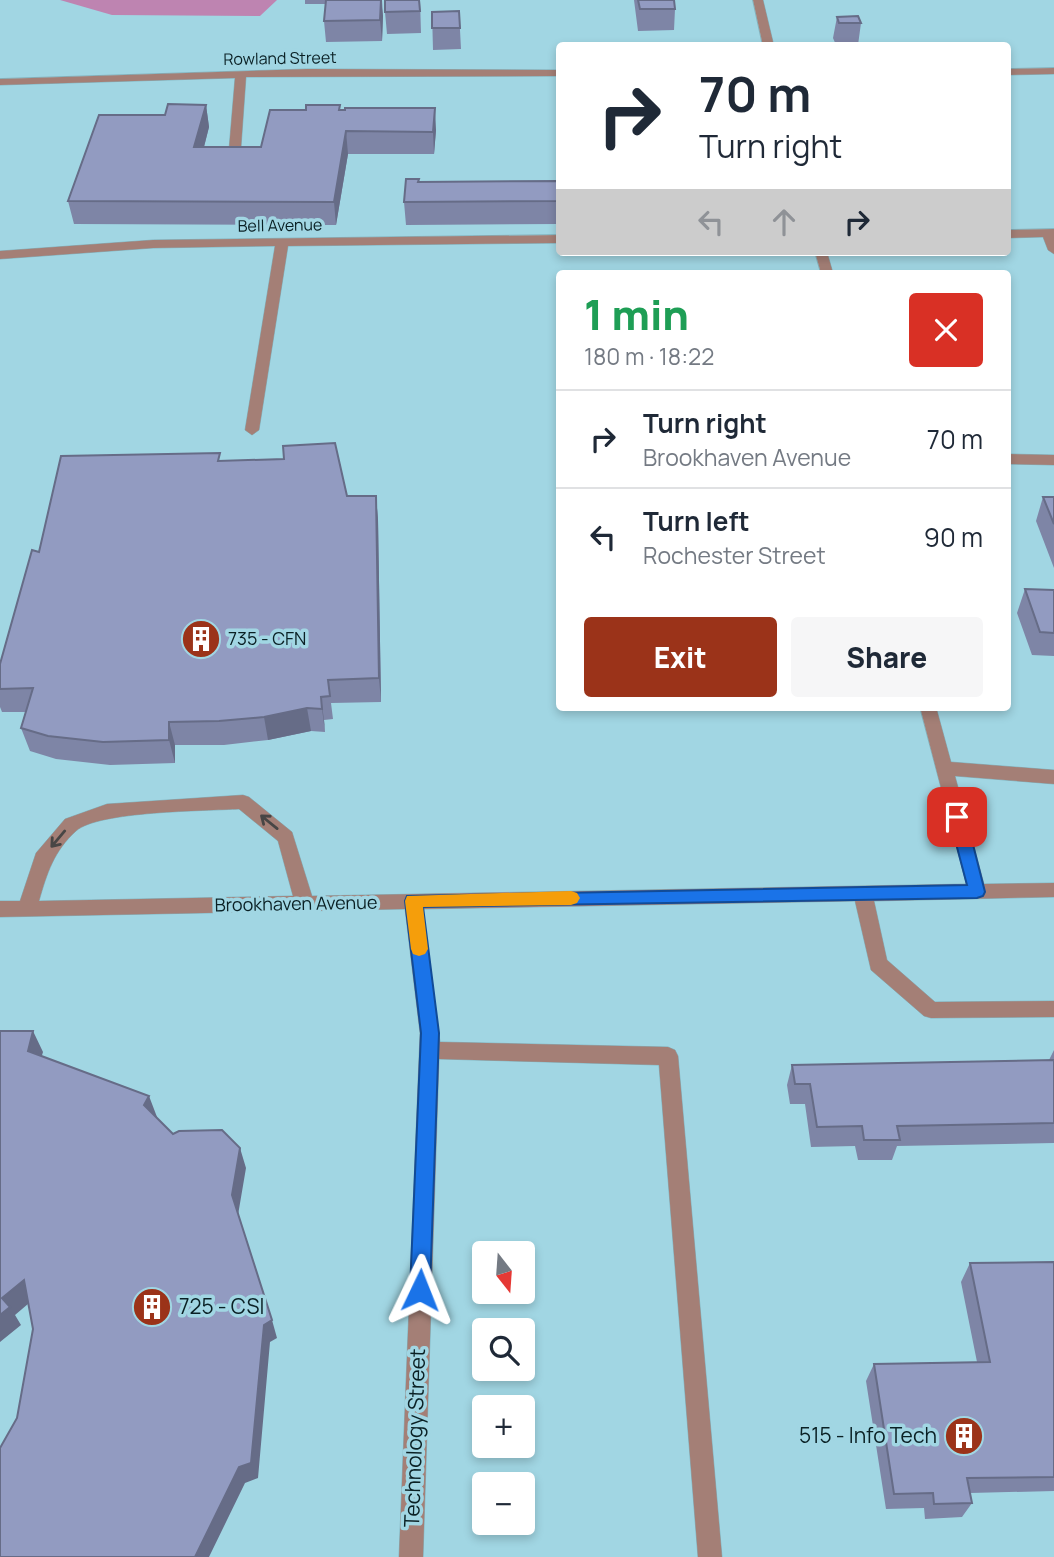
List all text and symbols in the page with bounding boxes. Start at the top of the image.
street label: Rowland Street [223,46,337,70]
text: 70 m [699,60,811,127]
icon: right [584,70,675,161]
text: Turn right [699,124,842,168]
icon: left [692,203,730,241]
icon: ahead [765,203,803,241]
icon: right [838,203,876,241]
street label: Bell Avenue [238,213,322,237]
text: 1 min [584,285,689,343]
button: close [909,293,983,367]
text: 180 m · 18:22 [584,340,714,372]
text: Turn right [643,405,767,441]
icon: right [584,420,622,458]
text: 70 m [927,421,983,457]
text: Brookhaven Avenue [643,441,851,473]
text: Turn left [643,503,750,539]
icon: left [584,518,622,556]
text: 90 m [924,519,983,555]
text: Rochester Street [643,539,826,571]
button: Exit [584,617,777,697]
button: Share [791,617,983,697]
building icon: 735 - CFN [180,618,222,660]
place label: 735 - CFN [228,626,306,650]
pin [927,787,987,847]
icon: arrive [938,798,976,836]
one-way arrow [260,815,278,830]
one-way arrow [50,830,66,848]
street label: Brookhaven Avenue [214,890,378,916]
north arrow [472,1241,536,1304]
map controls [472,1241,535,1535]
position arrow [383,1253,457,1327]
building icon: 725 - CSI [131,1286,173,1328]
place label: 725 - CSI [179,1292,264,1320]
button: search [472,1318,535,1381]
street label: Technology Street [397,1348,431,1528]
button: + [472,1395,535,1458]
building icon: 515 - Info Tech [943,1415,985,1457]
place label: 515 - Info Tech [799,1421,937,1449]
button: − [472,1472,535,1535]

